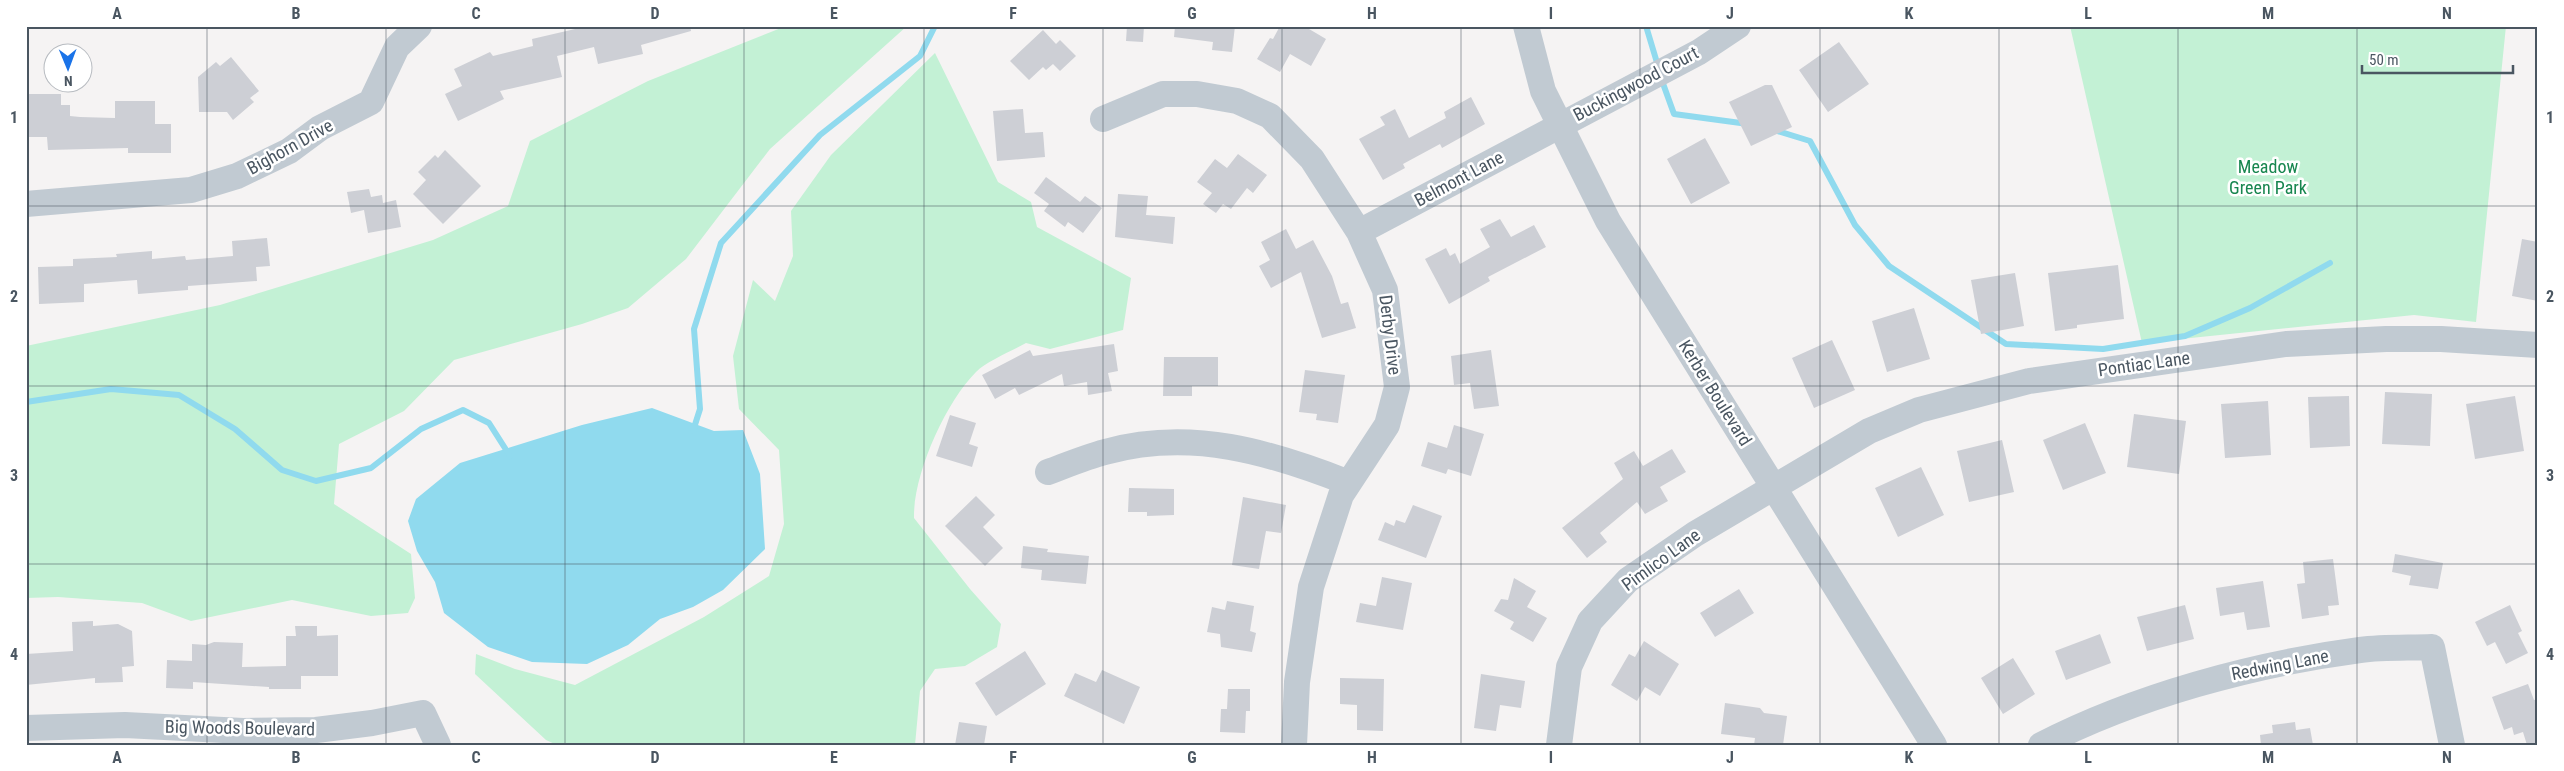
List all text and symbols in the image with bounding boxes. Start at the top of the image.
text: A [112,4,122,23]
text: B [292,4,301,23]
text: C [471,4,481,23]
text: D [650,4,660,23]
text: E [830,4,838,23]
text: F [1009,4,1017,23]
text: G [1187,4,1197,23]
text: H [1367,4,1377,23]
text: I [1549,4,1553,23]
text: J [1726,4,1734,23]
text: K [1905,4,1914,23]
text: L [2084,4,2092,23]
text: M [2262,4,2274,23]
text: N [2442,4,2452,23]
north arrow [42,42,92,92]
street label: Buckingwood Court [1570,42,1702,125]
scale bar [2362,42,2513,74]
text: 50 m [2369,51,2399,69]
text: N [64,73,73,89]
text: 1 [10,108,18,127]
text: 1 [2546,108,2554,127]
street label: Bighorn Drive [243,114,336,179]
street label: Belmont Lane [1411,146,1507,211]
park label: Meadow Green Park [2229,156,2307,198]
text: 2 [10,287,18,306]
text: 2 [2546,287,2554,306]
street label: Derby Drive [1375,294,1406,376]
street label: Kerber Boulevard [1674,336,1756,450]
street label: Pontiac Lane [2097,347,2191,380]
text: 3 [10,466,18,485]
text: 3 [2546,466,2554,485]
street label: Pimlico Lane [1617,524,1704,595]
text: 4 [10,645,18,664]
street label: Redwing Lane [2229,645,2330,684]
text: 4 [2546,645,2554,664]
street label: Big Woods Boulevard [165,716,315,739]
text: A [112,748,122,767]
text: B [292,748,301,767]
text: C [471,748,481,767]
text: D [650,748,660,767]
text: E [830,748,838,767]
text: F [1009,748,1017,767]
text: G [1187,748,1197,767]
text: H [1367,748,1377,767]
text: I [1549,748,1553,767]
text: J [1726,748,1734,767]
text: K [1905,748,1914,767]
text: L [2084,748,2092,767]
text: M [2262,748,2274,767]
text: N [2442,748,2452,767]

